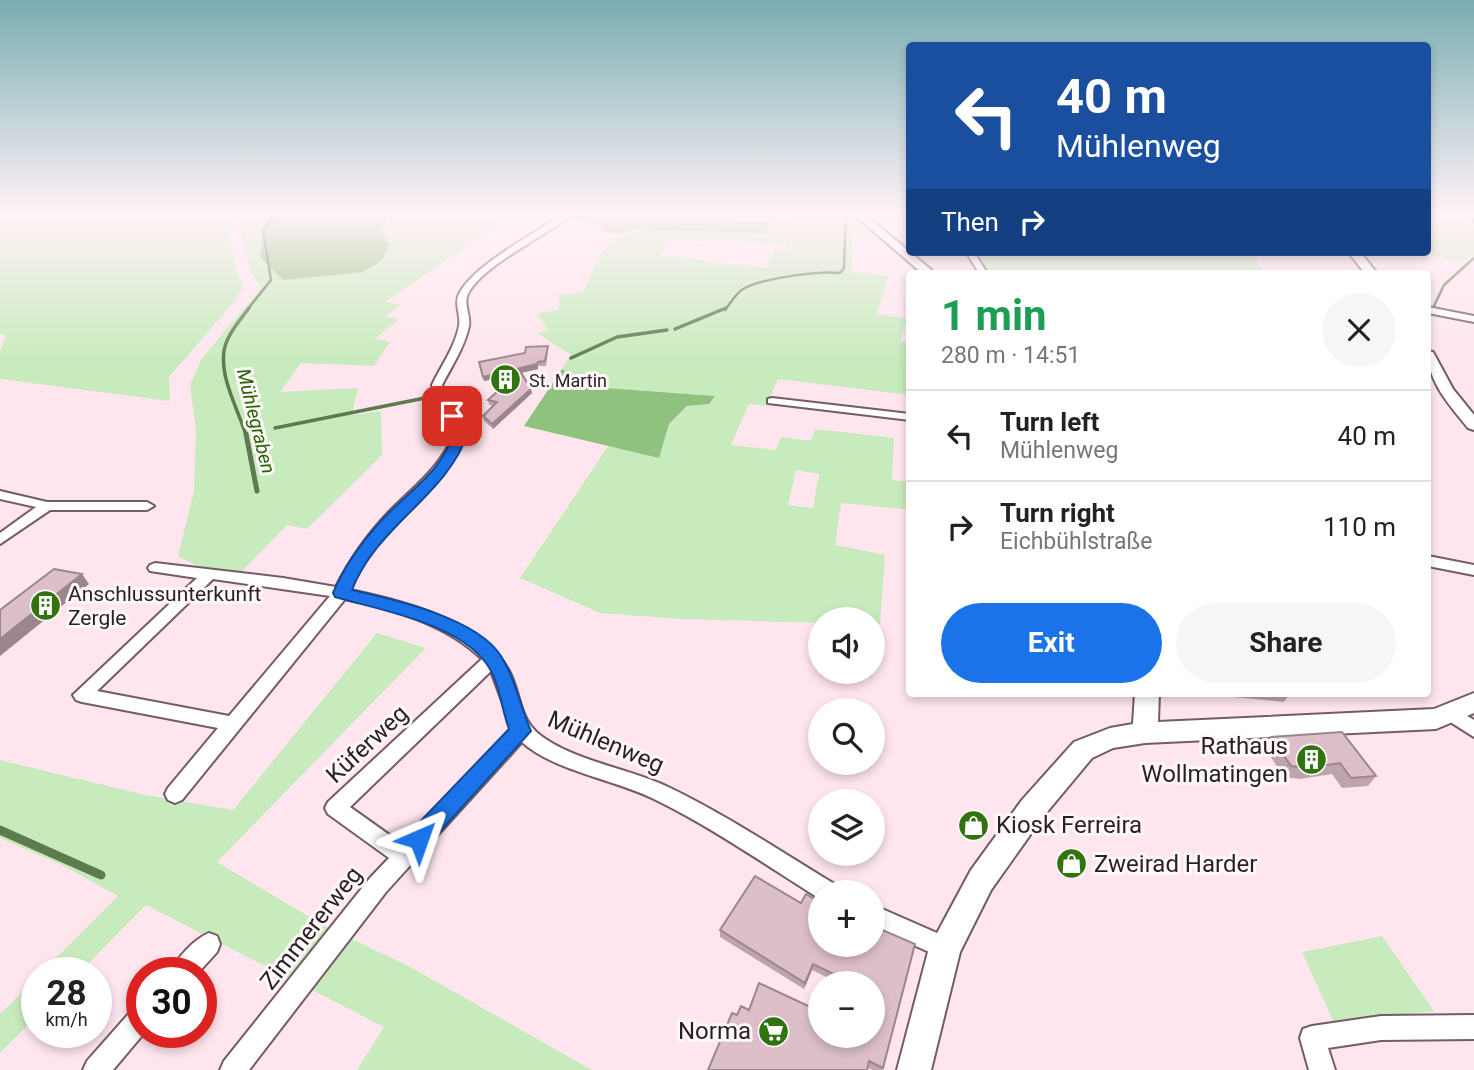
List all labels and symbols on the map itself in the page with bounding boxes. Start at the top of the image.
building icon: St. Martin [489,363,523,397]
water label: Mühlegraben [232,366,280,476]
place label: St. Martin [529,370,607,391]
pin [422,386,482,446]
place label: Anschlussunterkunft Zergle [68,582,261,630]
building icon: Anschlussunterkunft Zergle [28,589,62,623]
street label: Küferweg [320,699,414,789]
street label: Mühlenweg [544,705,668,779]
place label: Rathaus Wollmatingen [1141,732,1288,788]
building icon: Rathaus Wollmatingen [1294,743,1328,777]
position arrow [382,802,456,876]
shop icon: Kiosk Ferreira [956,808,990,842]
place label: Kiosk Ferreira [996,811,1142,839]
shop icon: Zweirad Harder [1054,847,1088,881]
place label: Zweirad Harder [1094,850,1257,878]
street label: Zimmererweg [254,861,368,995]
speed limit sign: 30 [126,957,217,1048]
supermarket icon: Norma [757,1014,791,1048]
place label: Norma [678,1017,751,1045]

